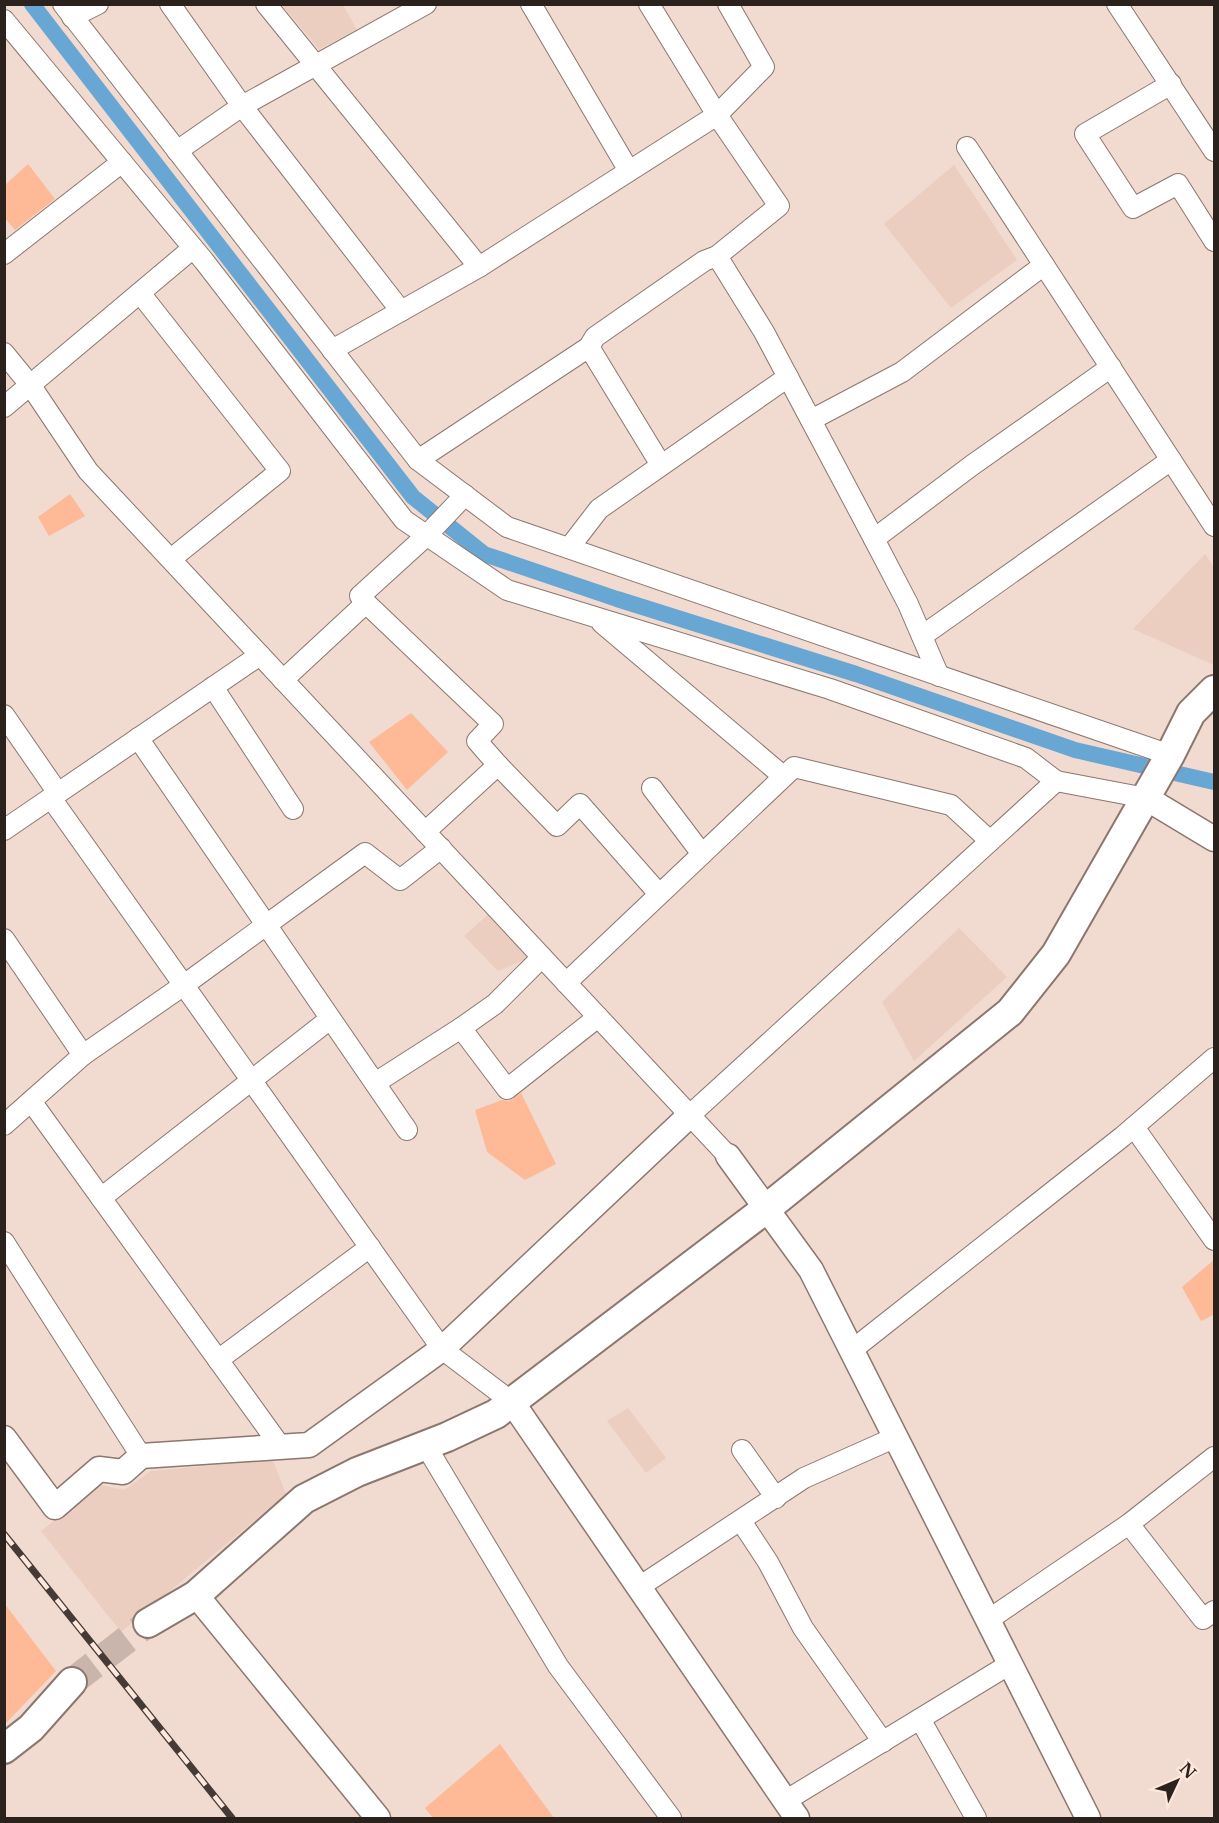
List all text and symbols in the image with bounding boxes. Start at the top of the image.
north arrow [1147,1751,1207,1811]
text: N [1175,1758,1200,1783]

